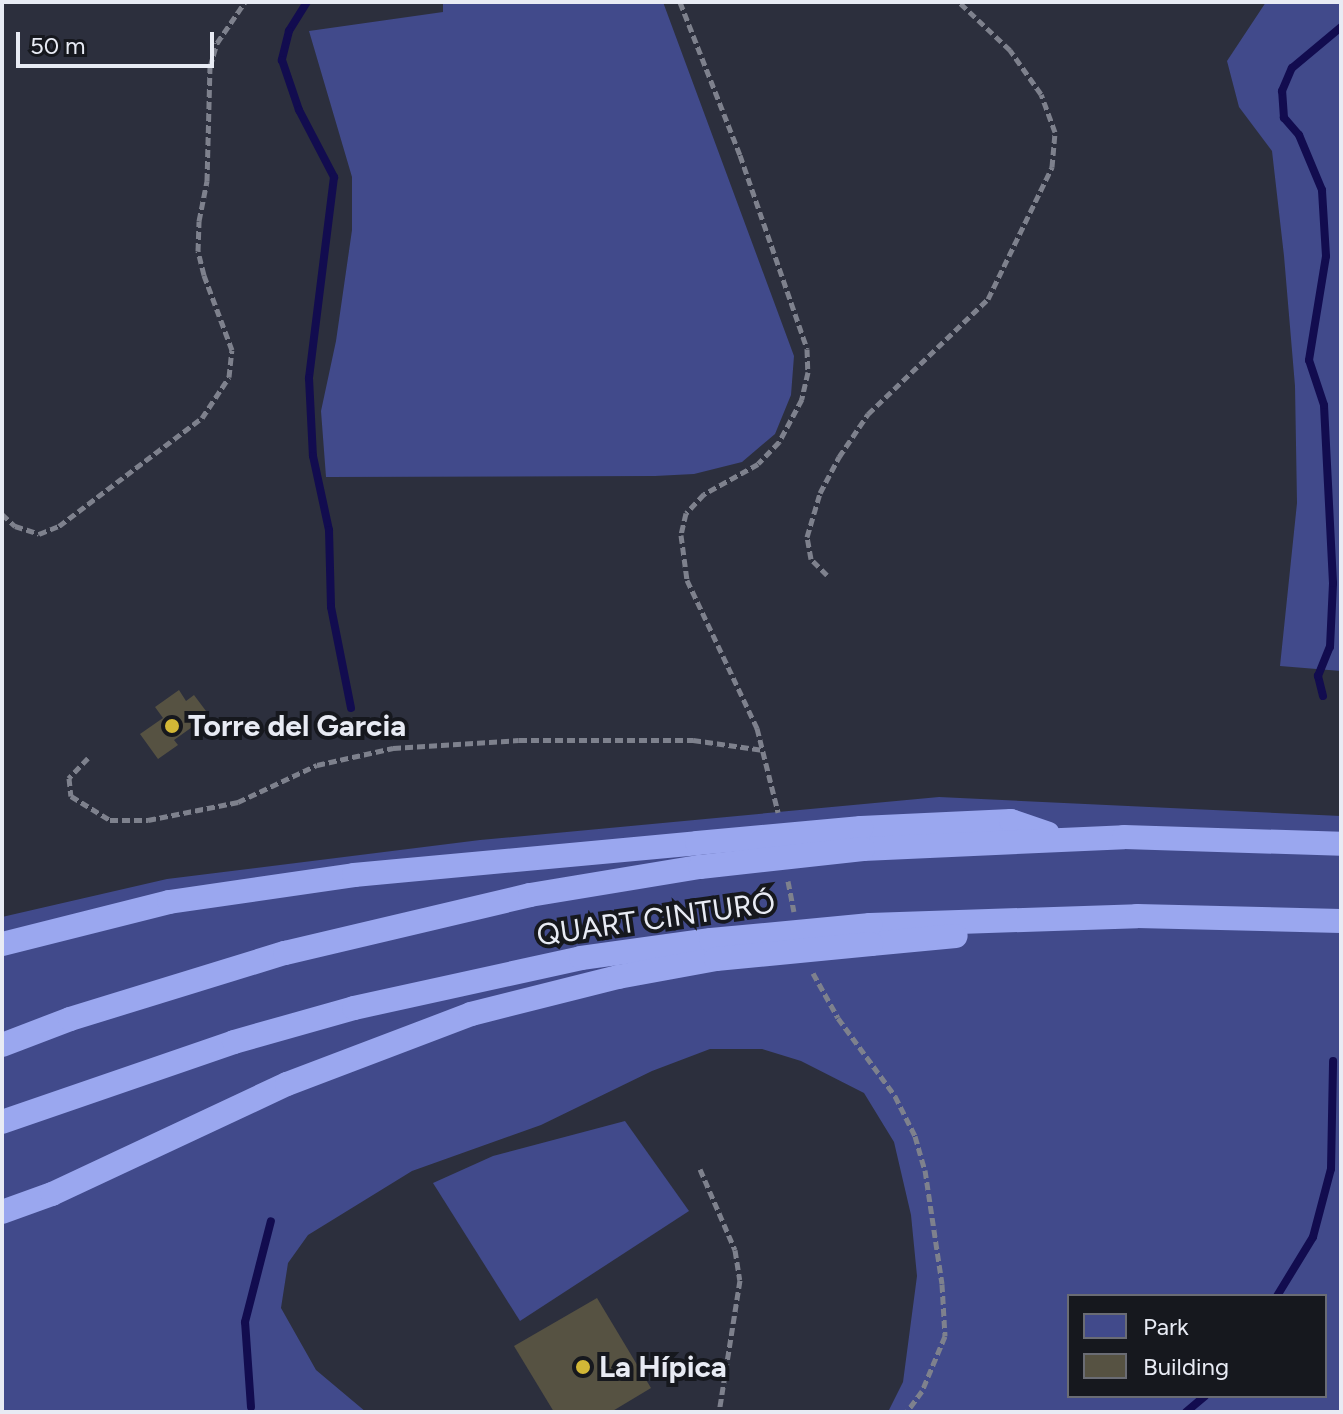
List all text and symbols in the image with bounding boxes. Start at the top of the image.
scale bar [20,16,218,66]
text: 50 m [30,31,86,60]
place label: Torre del Garcia [188,708,406,744]
marker: Torre del Garcia [163,717,181,735]
street label: QUART CINTURÓ [534,884,778,954]
legend [1067,1294,1327,1398]
text: Park [1143,1312,1189,1341]
place label: La Hípica [599,1349,727,1385]
text: Building [1143,1352,1229,1381]
marker: La Hípica [574,1358,592,1376]

